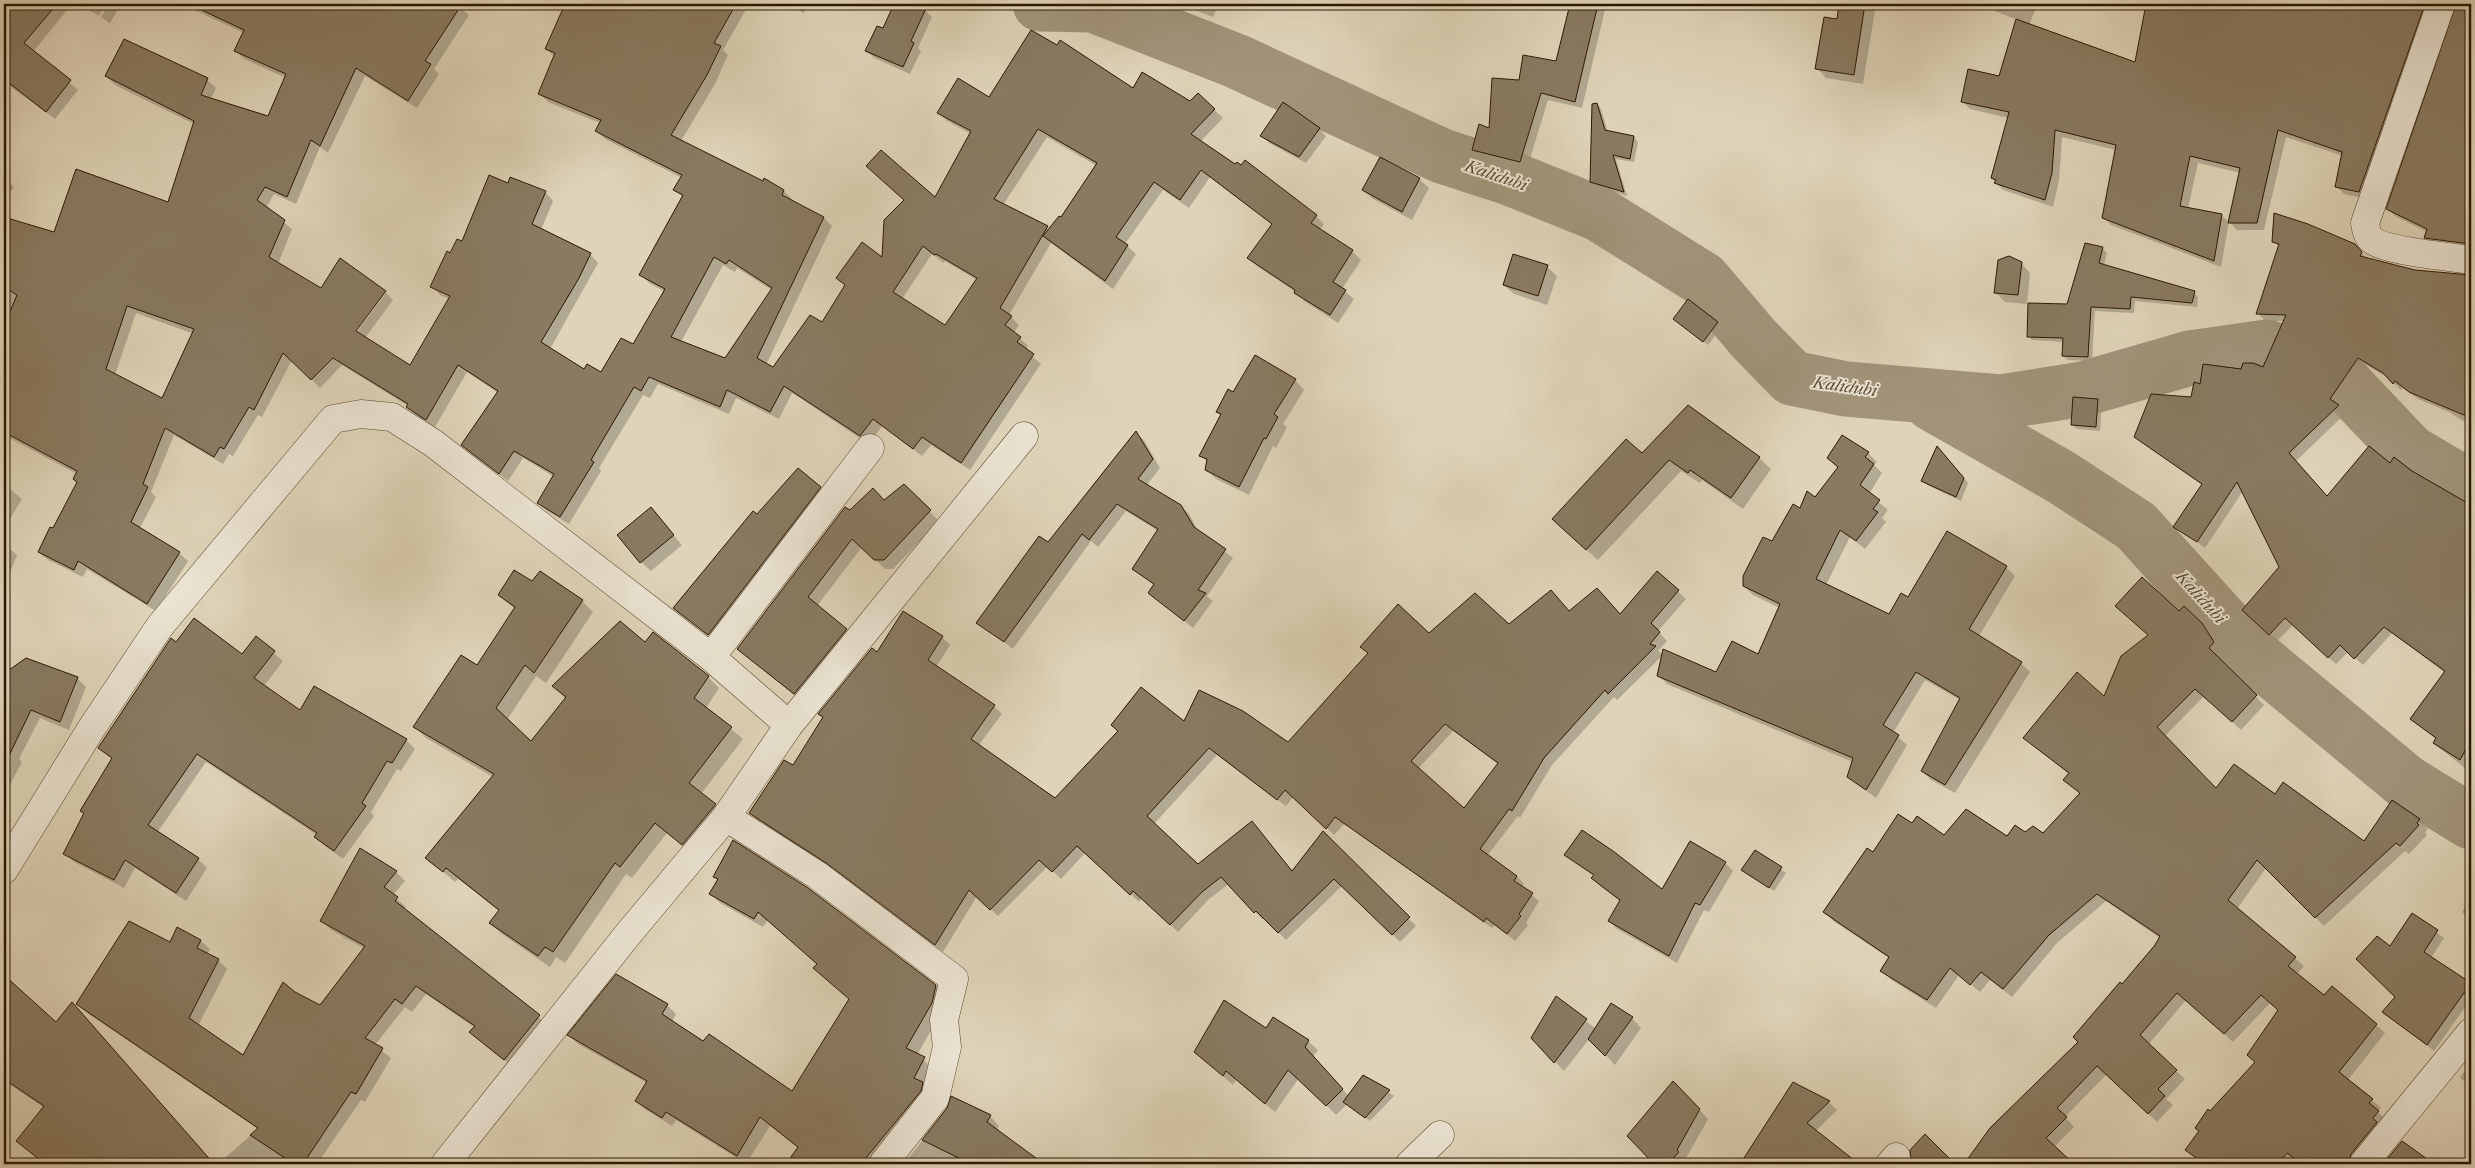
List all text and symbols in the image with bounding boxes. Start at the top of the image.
water label: Kalidubi [1460,154,1531,196]
water label: Kalidubi [1810,371,1880,402]
water label: Kalidubi [2170,565,2231,630]

